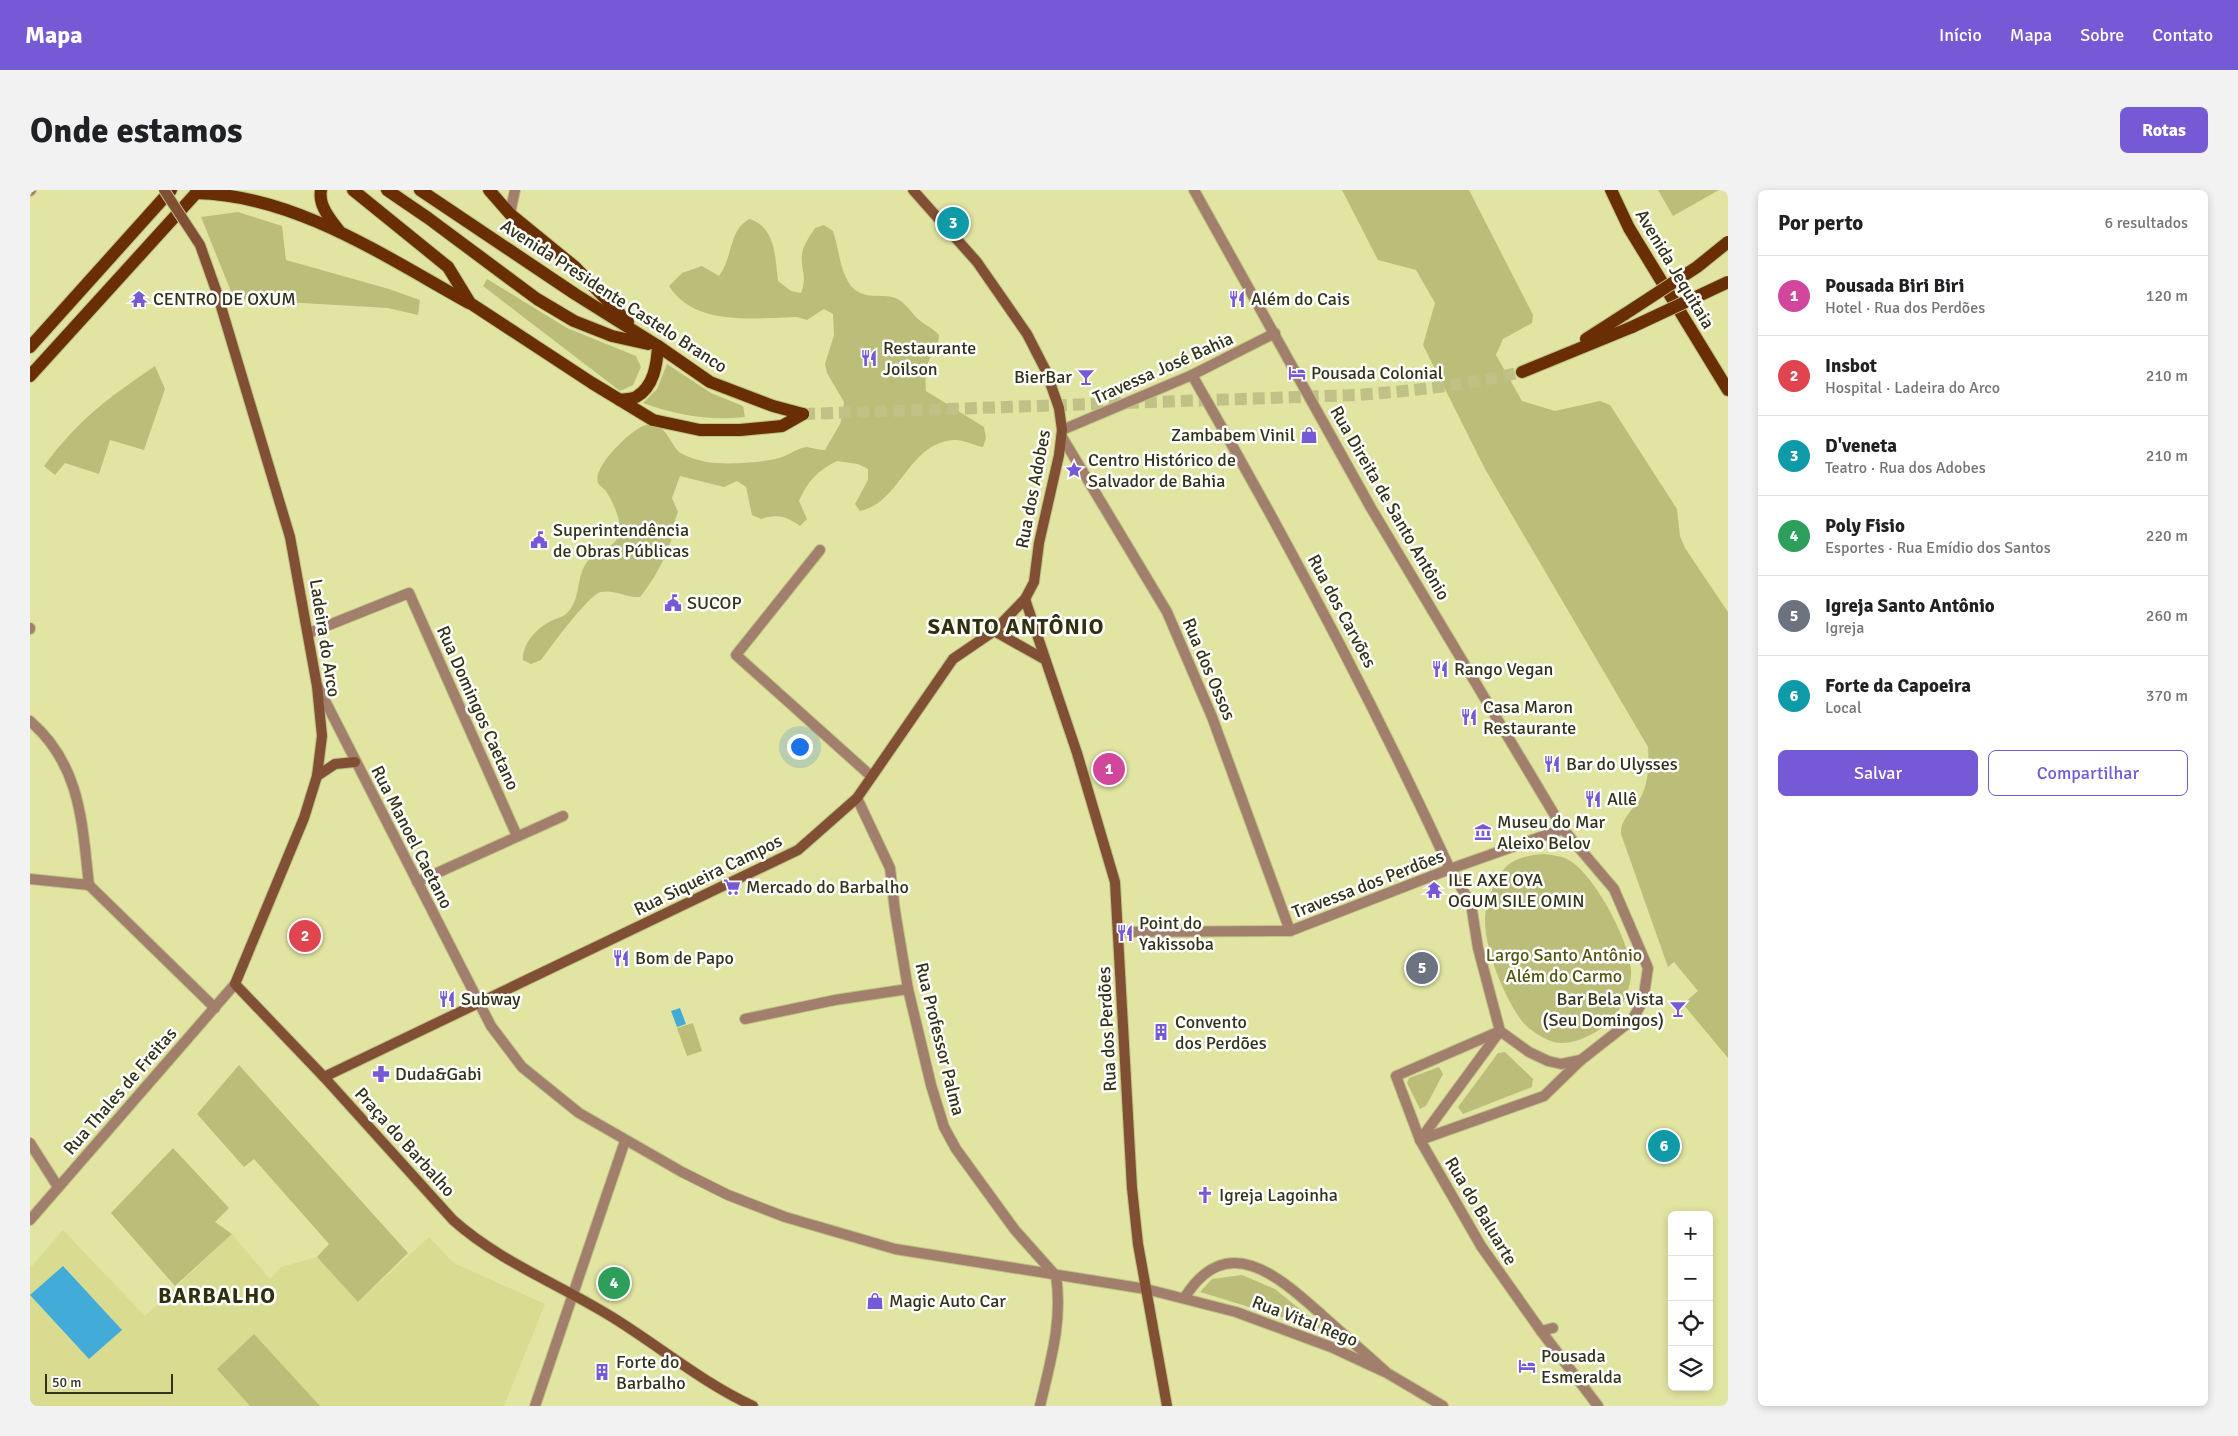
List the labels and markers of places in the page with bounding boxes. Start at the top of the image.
pin: 3 [937,204,969,242]
place label: CENTRO DE OXUM [153,288,296,310]
place label: Além do Cais [1251,288,1350,310]
temple icon: CENTRO DE OXUM [129,289,149,309]
restaurant icon: Além do Cais [1227,289,1247,309]
place label: Restaurante Joilson [883,337,976,380]
restaurant icon: Restaurante Joilson [859,348,879,368]
place label: Pousada Colonial [1311,362,1443,384]
hotel icon: Pousada Colonial [1287,363,1307,383]
place label: BierBar [1014,366,1072,388]
bar icon: BierBar [1076,367,1096,387]
place label: Zambabem Vinil [1171,424,1295,446]
shop icon: Zambabem Vinil [1299,425,1319,445]
place label: Centro Histórico de Salvador de Bahia [1088,449,1236,492]
place icon: Centro Histórico de Salvador de Bahia [1064,460,1084,480]
place label: Superintendência de Obras Públicas [553,519,689,562]
public building icon: Superintendência de Obras Públicas [529,530,549,550]
place label: SUCOP [687,592,742,614]
public building icon: SUCOP [663,593,683,613]
place label: Rango Vegan [1454,658,1553,680]
restaurant icon: Rango Vegan [1430,659,1450,679]
place label: Casa Maron Restaurante [1483,696,1576,739]
restaurant icon: Casa Maron Restaurante [1459,707,1479,727]
pin: 1 [1093,750,1125,788]
place label: Bar do Ulysses [1566,753,1678,775]
restaurant icon: Bar do Ulysses [1542,754,1562,774]
place label: Allê [1607,788,1637,810]
restaurant icon: Allê [1583,789,1603,809]
place label: Museu do Mar Aleixo Belov [1497,811,1606,854]
museum icon: Museu do Mar Aleixo Belov [1473,822,1493,842]
place label: ILE AXE OYA OGUM SILE OMIN [1448,869,1584,912]
place label: Mercado do Barbalho [746,876,909,898]
supermarket icon: Mercado do Barbalho [722,877,742,897]
temple icon: ILE AXE OYA OGUM SILE OMIN [1424,880,1444,900]
place label: Point do Yakissoba [1139,912,1214,955]
pin: 2 [289,917,321,955]
restaurant icon: Point do Yakissoba [1115,923,1135,943]
place label: Bom de Papo [635,947,734,969]
restaurant icon: Bom de Papo [611,948,631,968]
pin: 5 [1406,949,1438,987]
place label: Subway [461,988,521,1010]
place label: Bar Bela Vista (Seu Domingos) [1542,988,1664,1031]
restaurant icon: Subway [437,989,457,1009]
bar icon: Bar Bela Vista (Seu Domingos) [1668,999,1688,1019]
place label: Convento dos Perdões [1175,1011,1267,1054]
building icon: Convento dos Perdões [1151,1022,1171,1042]
place label: Duda&Gabi [395,1063,482,1085]
pharmacy icon: Duda&Gabi [371,1064,391,1084]
pin: 6 [1648,1127,1680,1165]
place label: Igreja Lagoinha [1219,1184,1338,1206]
church icon: Igreja Lagoinha [1195,1185,1215,1205]
pin: 4 [598,1264,630,1302]
place label: Magic Auto Car [889,1290,1006,1312]
shop icon: Magic Auto Car [865,1291,885,1311]
place label: Pousada Esmeralda [1541,1345,1622,1388]
place label: Forte do Barbalho [616,1351,686,1394]
hotel icon: Pousada Esmeralda [1517,1356,1537,1376]
building icon: Forte do Barbalho [592,1362,612,1382]

